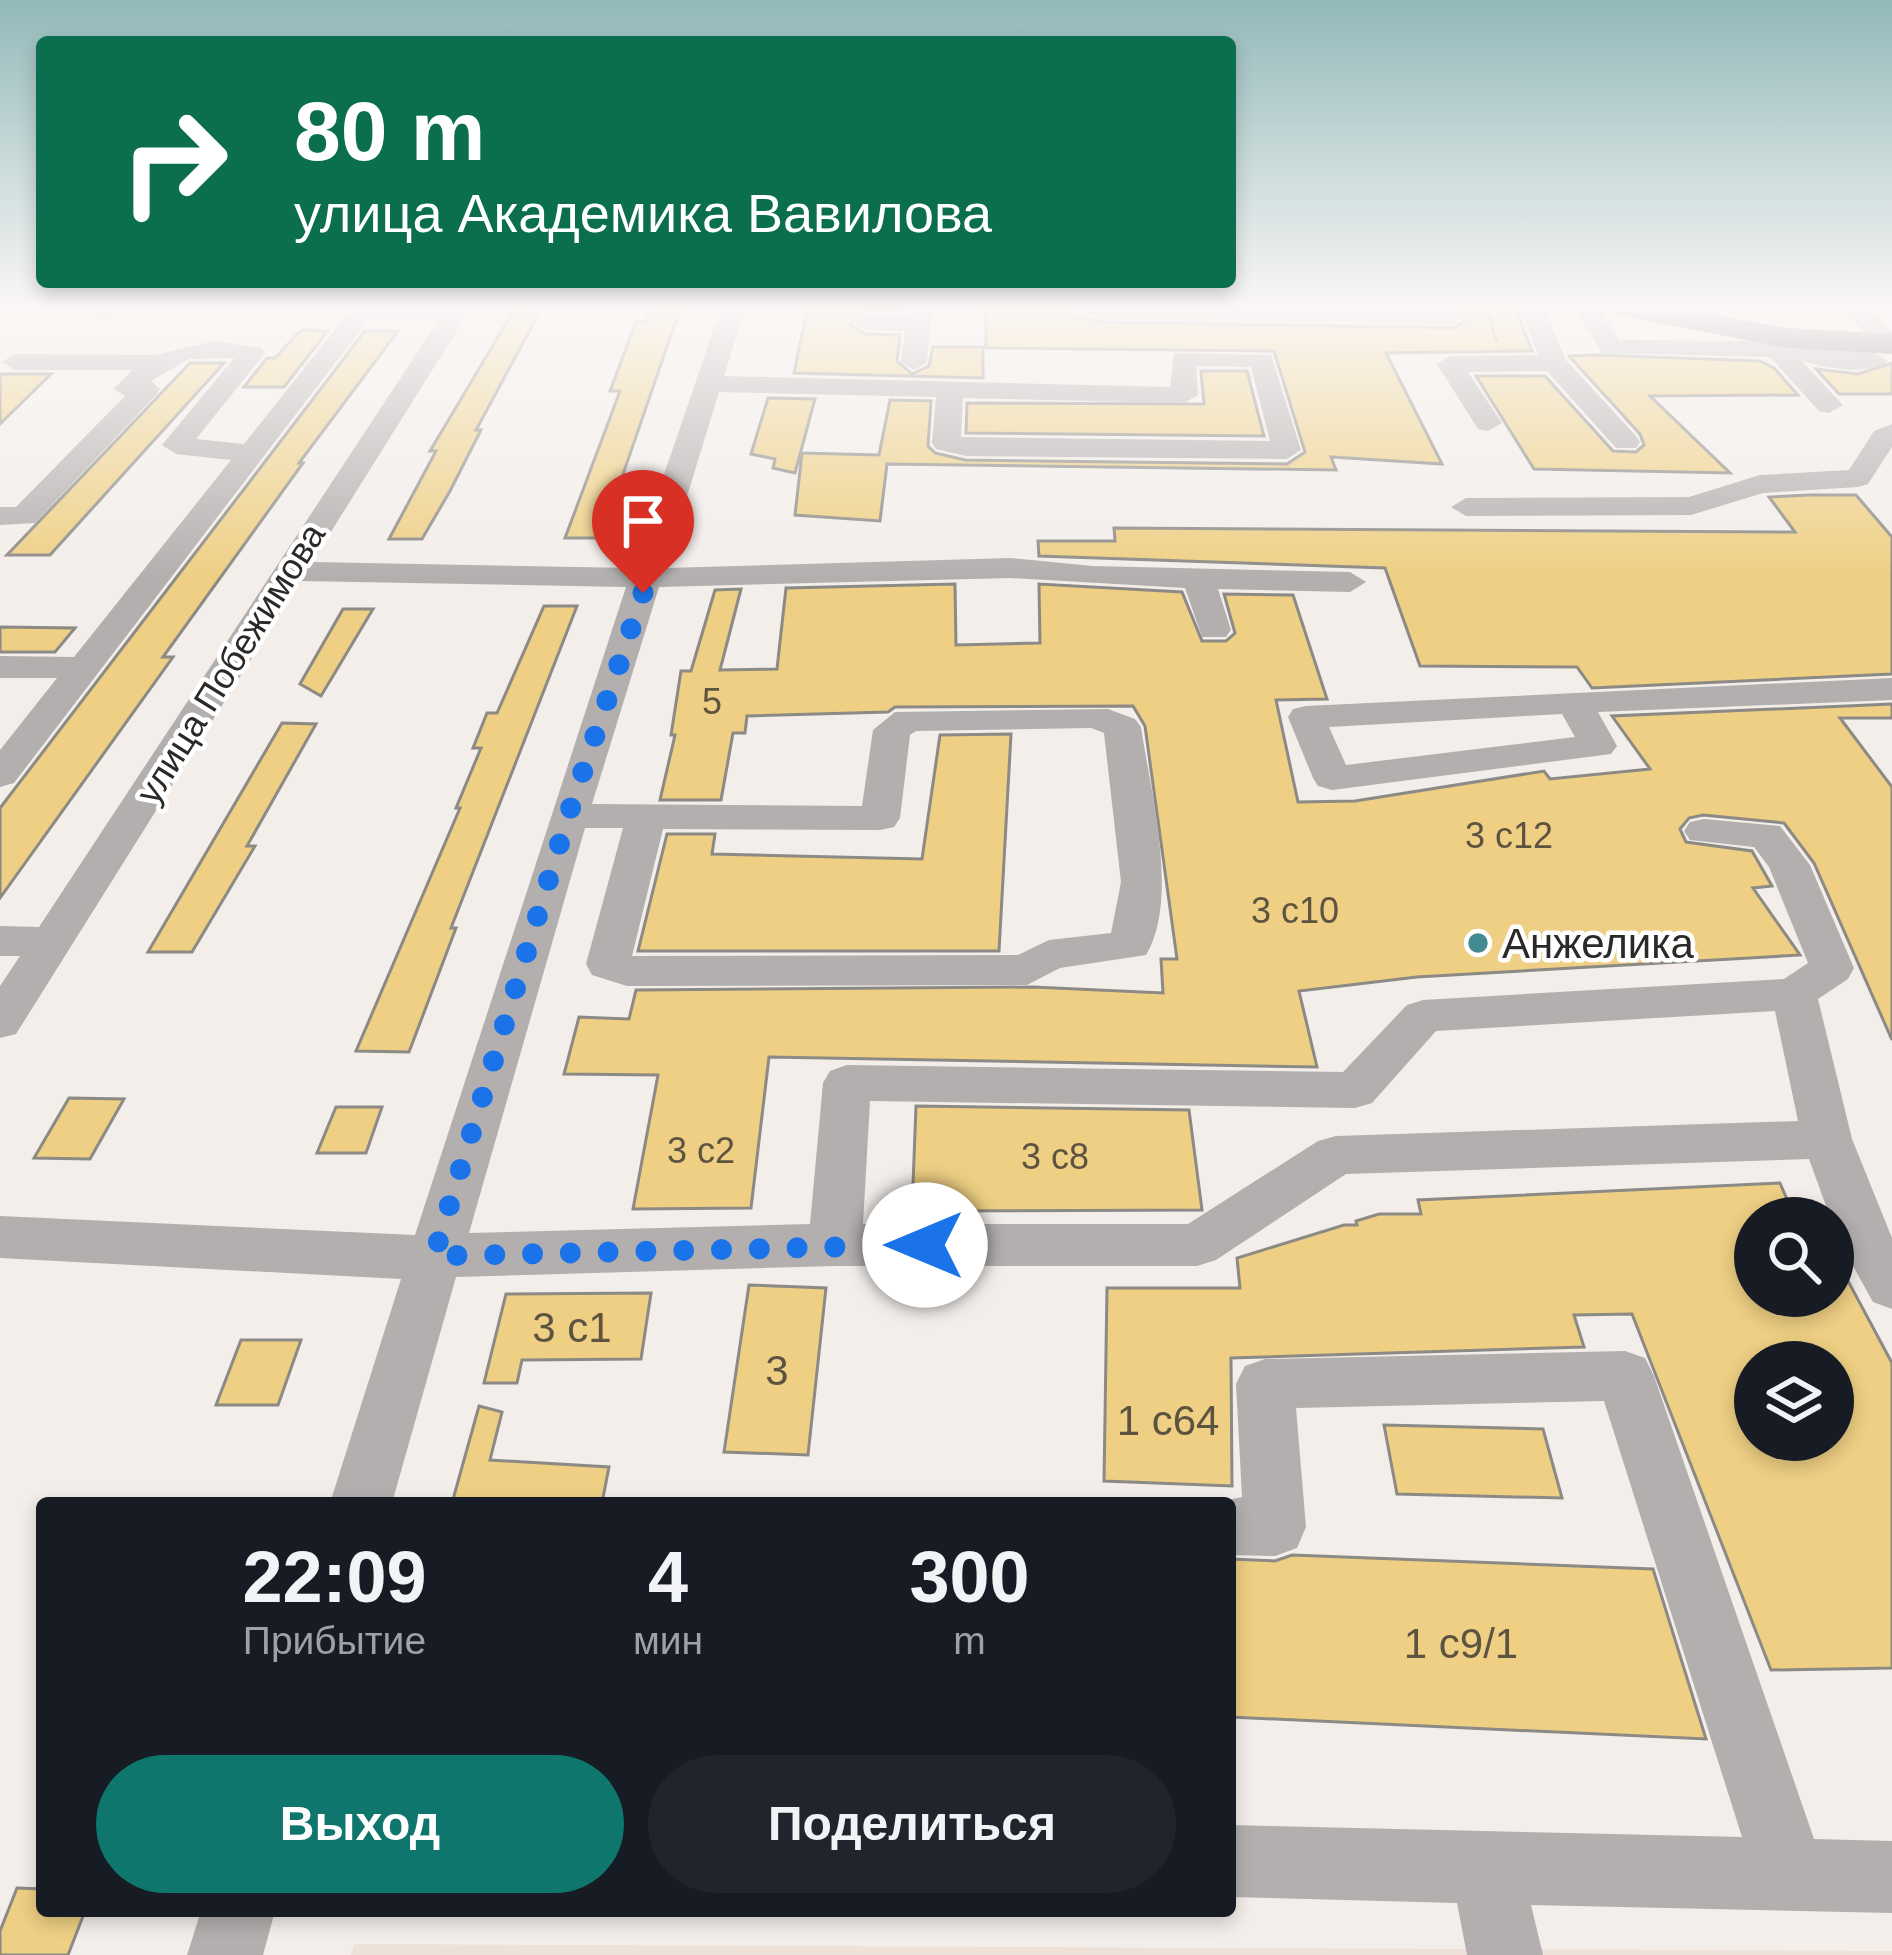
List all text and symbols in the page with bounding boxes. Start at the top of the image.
icon: right [96,84,252,240]
text: 80 m [294,84,485,178]
text: улица Академика Вавилова [294,183,992,243]
pin [592,470,694,593]
icon: arrive [610,488,676,554]
street label: улица Побежимова [128,515,334,811]
house number: 5 [702,681,722,722]
house number: 3 с12 [1465,815,1553,856]
house number: 3 с10 [1251,890,1339,931]
place label: Анжелика [1502,920,1695,967]
marker: Анжелика [1465,930,1491,956]
house number: 3 с2 [667,1130,735,1171]
house number: 3 с8 [1021,1136,1089,1177]
position arrow [862,1182,988,1308]
map controls [1734,1197,1854,1461]
button: search [1734,1197,1854,1317]
house number: 3 с1 [532,1304,612,1351]
button: layers [1734,1341,1854,1461]
house number: 3 [765,1347,789,1394]
house number: 1 с64 [1117,1397,1219,1444]
text: 22:09 [242,1537,427,1617]
text: 4 [648,1537,688,1617]
text: 300 [909,1537,1030,1617]
text: Прибытие [243,1619,426,1662]
text: мин [633,1619,703,1662]
text: m [953,1619,986,1662]
house number: 1 с9/1 [1404,1620,1518,1667]
button: Выход [96,1755,624,1893]
button: Поделиться [648,1755,1176,1893]

